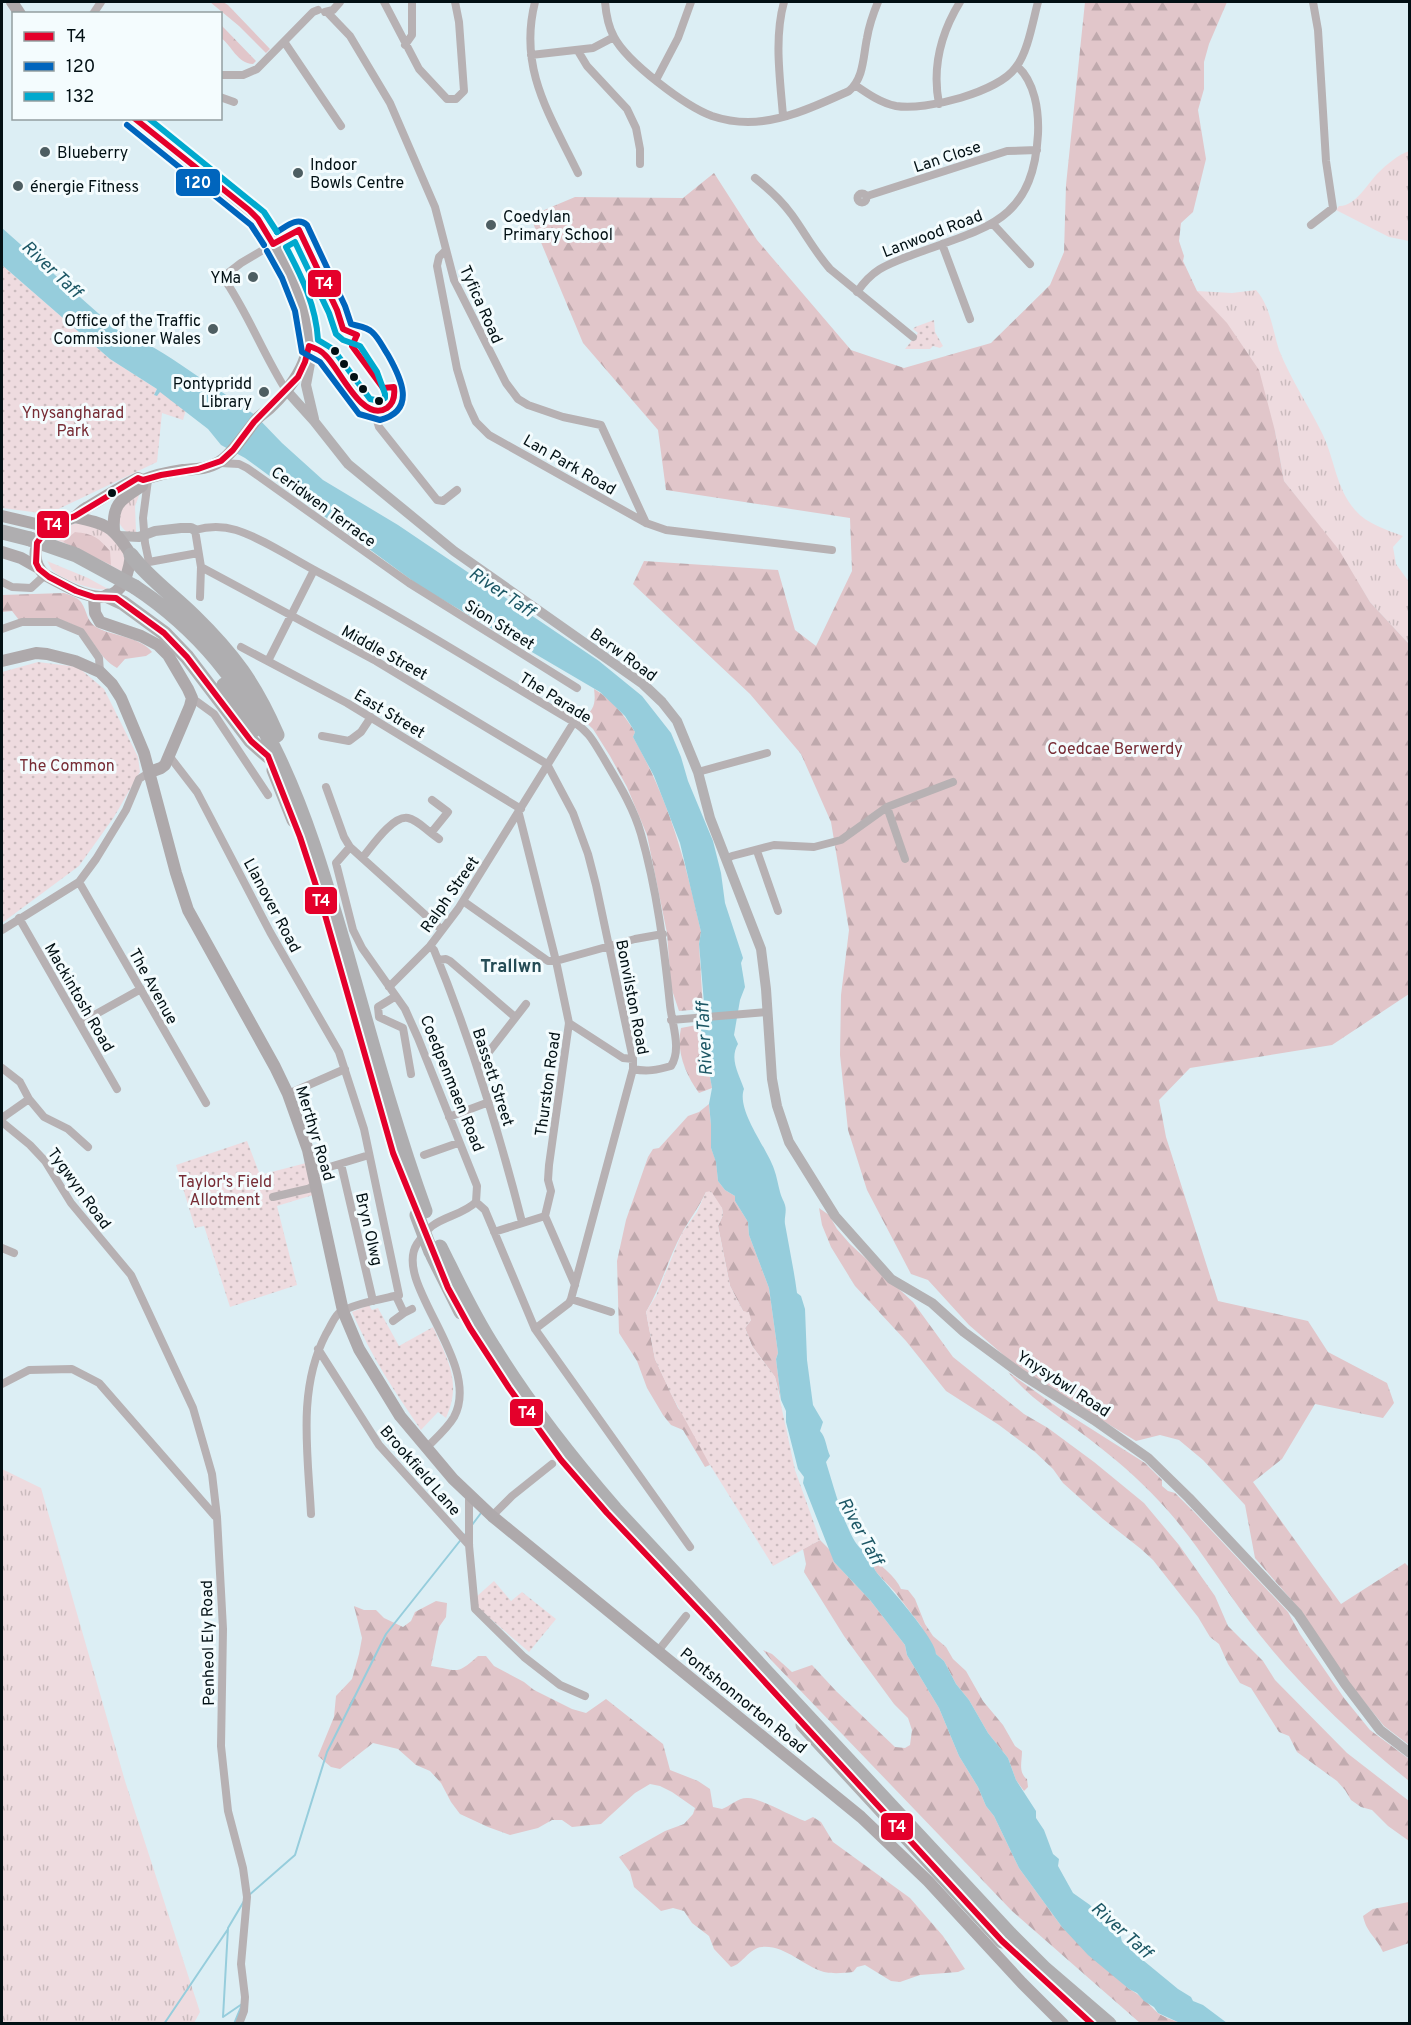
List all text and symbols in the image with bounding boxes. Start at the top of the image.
legend [12,12,222,120]
text: T4 [66,26,86,49]
text: 120 [66,56,95,79]
text: 132 [66,86,94,109]
street label: Lan Close [911,138,984,178]
place label: Blueberry [57,144,128,164]
marker: Blueberry [38,145,52,159]
place label: Indoor Bowls Centre [310,156,404,194]
marker: Indoor Bowls Centre [291,166,305,180]
line badge: 120 [175,168,221,197]
text: 120 [185,174,211,194]
place label: énergie Fitness [30,178,139,198]
marker: énergie Fitness [11,179,25,193]
street label: Lanwood Road [880,207,986,263]
place label: Coedylan Primary School [503,208,613,246]
marker: Coedylan Primary School [484,218,498,232]
water label: River Taff [16,236,88,305]
street label: Tyfica Road [454,263,506,347]
place label: YMa [210,269,241,289]
line badge: T4 [307,269,342,298]
marker: YMa [246,270,260,284]
text: T4 [315,275,333,295]
place label: Office of the Traffic Commissioner Wales [53,312,201,350]
marker: Office of the Traffic Commissioner Wales [206,322,220,336]
unlabelled marker [329,345,341,357]
unlabelled marker [338,358,350,370]
unlabelled marker [348,371,360,383]
place label: Pontypridd Library [173,375,252,413]
unlabelled marker [357,383,369,395]
marker: Pontypridd Library [257,385,271,399]
unlabelled marker [373,395,385,407]
park label: Ynysangharad Park [22,404,124,442]
street label: Lan Park Road [519,431,619,500]
street label: Ceridwen Terrace [267,463,379,552]
unlabelled marker [106,487,118,499]
line badge: T4 [36,510,70,539]
text: T4 [44,516,62,536]
water label: River Taff [464,563,540,625]
street label: Sion Street [460,596,538,655]
street label: Middle Street [337,622,431,686]
street label: Berw Road [585,625,660,687]
street label: The Parade [515,669,595,729]
street label: East Street [350,686,428,744]
park label: Coedcae Berwerdy [1047,740,1183,760]
park label: The Common [19,757,115,777]
street label: Ralph Street [417,853,484,937]
street label: Llanover Road [238,855,304,956]
line badge: T4 [304,886,338,915]
text: T4 [312,892,330,912]
street label: Bonvilston Road [610,938,652,1057]
street label: Mackintosh Road [39,940,118,1056]
street label: The Avenue [123,945,181,1028]
district label: Trallwn [480,956,542,979]
water label: River Taff [692,999,719,1077]
street label: Coedpenmaen Road [415,1012,488,1155]
street label: Bassett Street [467,1026,517,1129]
street label: Thurston Road [532,1031,566,1138]
street label: Merthyr Road [290,1084,338,1184]
street label: Tygwyn Road [42,1144,115,1234]
park label: Taylor's Field Allotment [178,1173,272,1211]
street label: Bryn Olwg [350,1191,386,1268]
street label: Ynysybwl Road [1012,1347,1114,1422]
line badge: T4 [509,1398,544,1427]
text: T4 [518,1404,536,1424]
street label: Brookfield Lane [375,1422,464,1521]
water label: River Taff [832,1494,889,1572]
street label: Penheol Ely Road [198,1580,220,1706]
street label: Pontshonnorton Road [675,1644,810,1759]
line badge: T4 [880,1812,914,1841]
text: T4 [888,1818,906,1838]
water label: River Taff [1086,1898,1158,1966]

